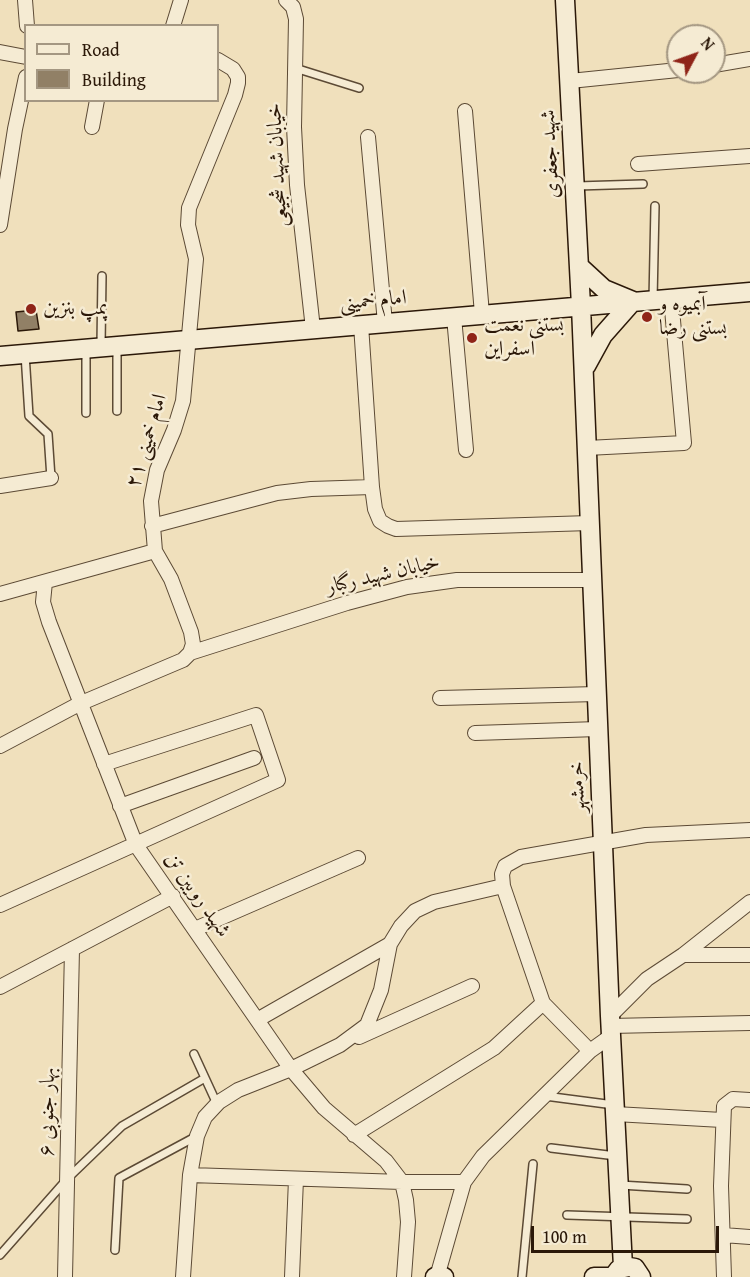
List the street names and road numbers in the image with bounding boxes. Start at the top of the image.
street label: خیابان شهید شجیعی [262,102,294,228]
street label: شهید جعفری [536,109,566,199]
street label: امام خمینی [338,286,408,316]
street label: امام خمینی ۲۱ [121,391,173,491]
street label: خیابان شهید رگبار [324,550,442,600]
street label: خرمشهر [565,761,591,813]
street label: شهید رویین تن [159,848,235,942]
street label: بهار جنوبی ۶ [35,1067,61,1157]

